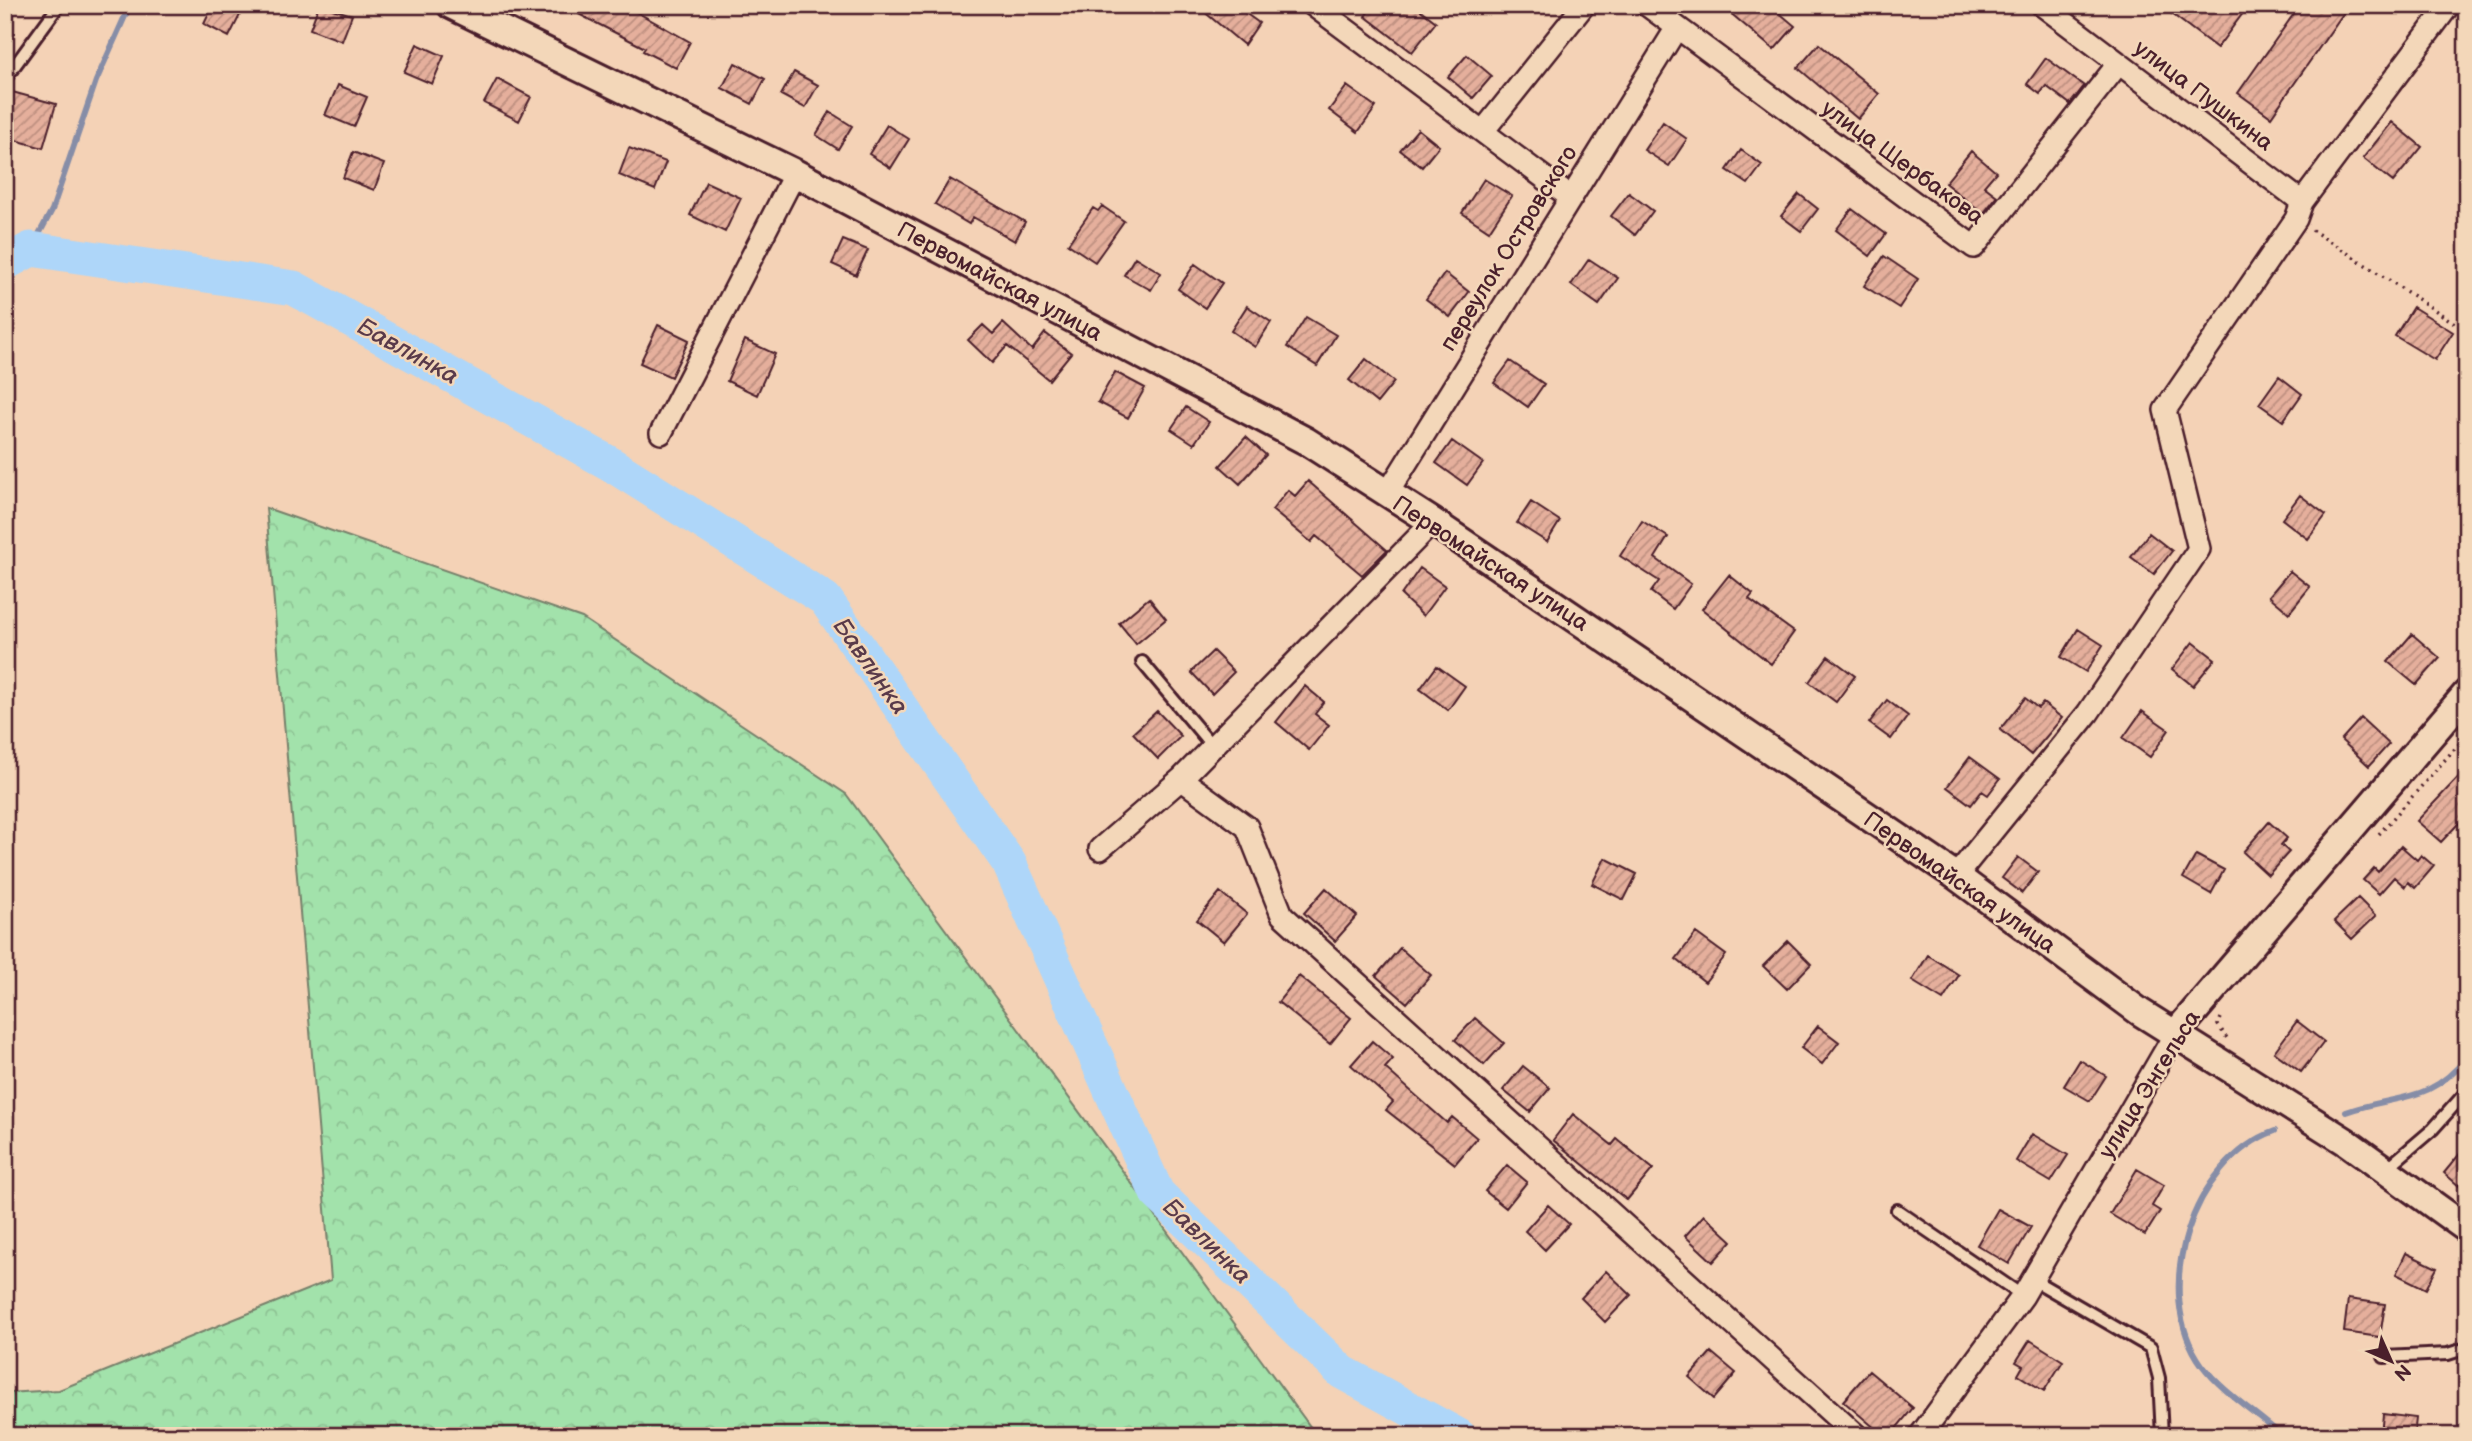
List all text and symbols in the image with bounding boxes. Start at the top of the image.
street label: улица Пушкина [2128,34,2279,158]
street label: улица Щербакова [1816,95,1989,231]
street label: переулок Островского [1434,141,1584,357]
street label: Первомайская улица [892,216,1107,348]
water label: Бавлинка [352,312,463,391]
street label: Первомайская улица [1387,490,1594,638]
water label: Бавлинка [827,612,914,720]
street label: Первомайская улица [1858,806,2061,960]
street label: улица Энгельса [2093,1005,2207,1164]
water label: Бавлинка [1157,1192,1257,1290]
north arrow [2356,1326,2426,1396]
text: N [2389,1359,2415,1385]

